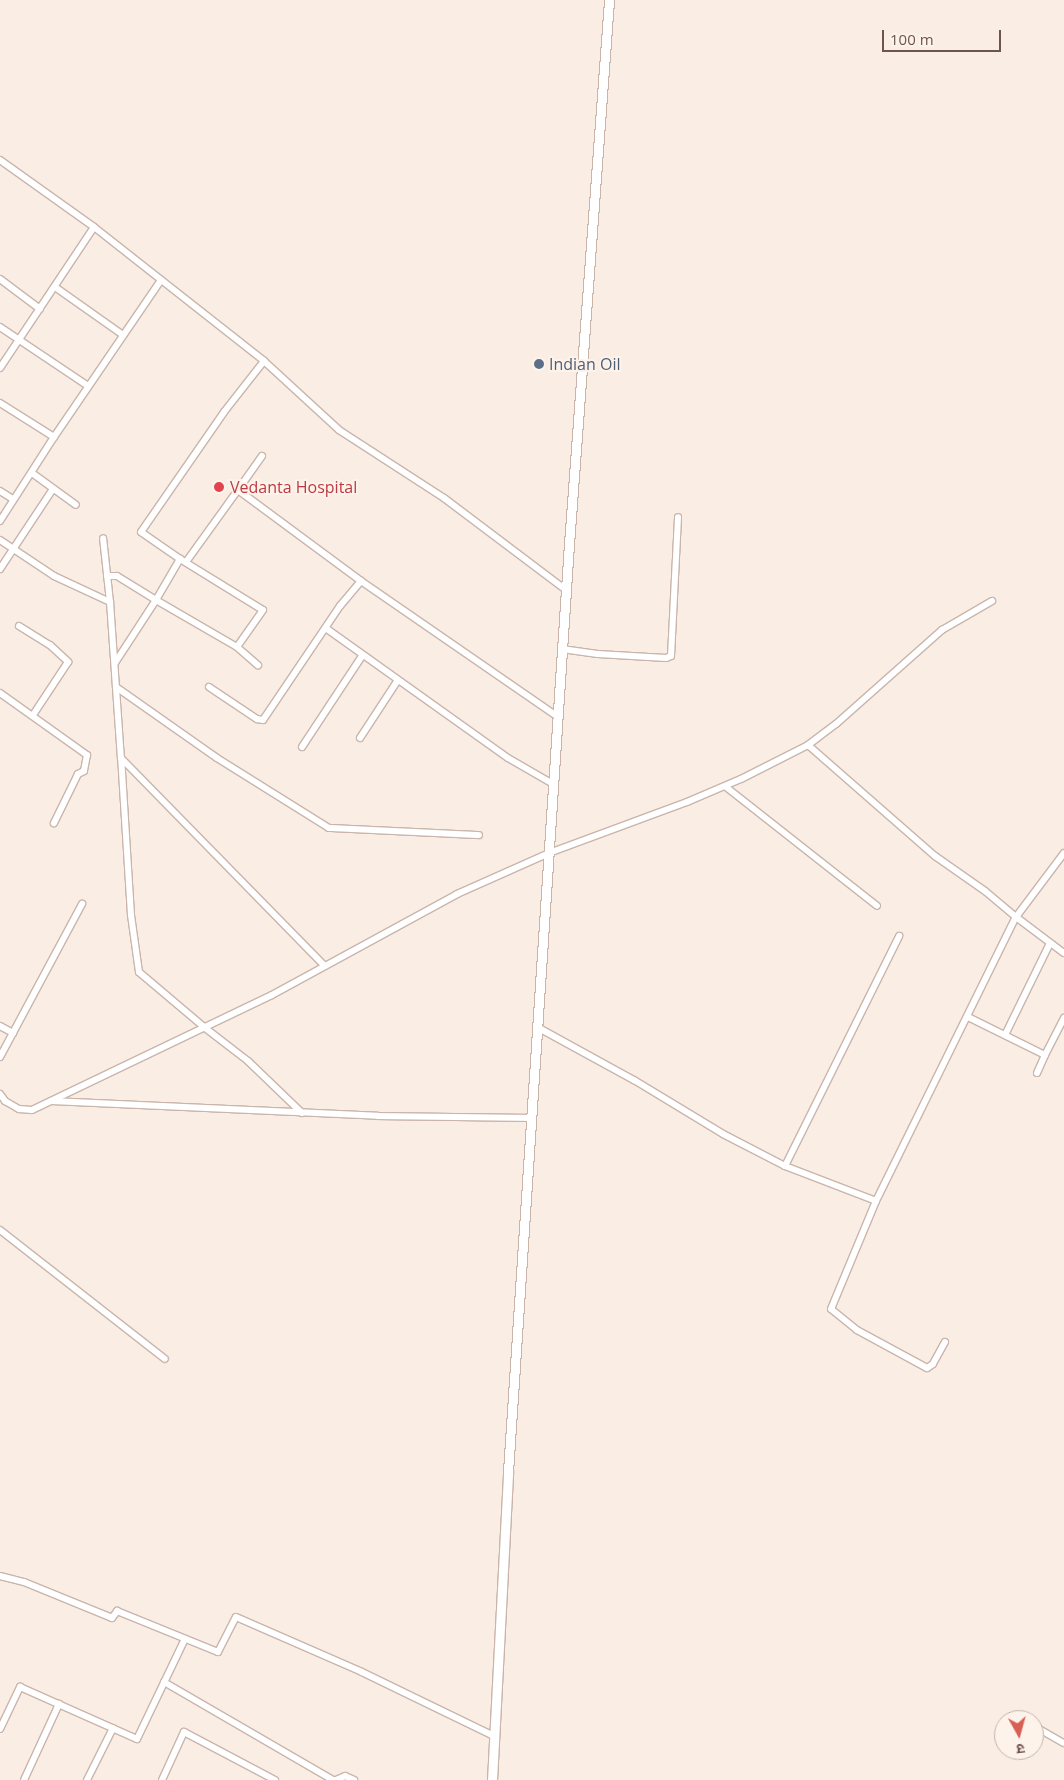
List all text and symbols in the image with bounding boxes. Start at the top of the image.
scale bar [884,20,1003,52]
text: 100 m [890,29,934,49]
place label: Indian Oil [549,354,620,374]
marker: Indian Oil [533,358,545,370]
place label: Vedanta Hospital [230,477,357,497]
marker: Vedanta Hospital [212,480,226,494]
north arrow [994,1710,1044,1760]
text: उ [1016,1739,1026,1759]

